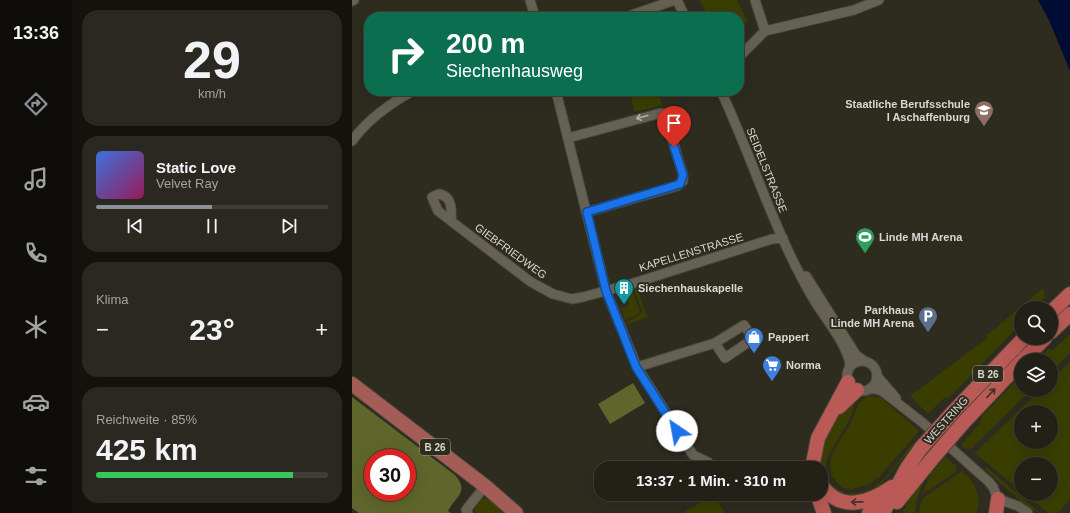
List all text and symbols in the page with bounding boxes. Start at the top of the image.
text: 13:36 [13,23,59,43]
icon: right [380,28,432,80]
text: 200 m [446,28,525,59]
text: 29 [183,31,241,89]
text: Siechenhausweg [446,61,583,81]
text: km/h [198,86,226,101]
icon: directions [22,90,50,118]
place label: Staatliche Berufsschule I Aschaffenburg [845,98,970,123]
school or university icon: Staatliche Berufsschule I Aschaffenburg [973,99,995,127]
pin [657,106,691,147]
icon: arrive [663,112,685,134]
one-way arrow [636,114,649,121]
street label: SEIDELSTRASSE [744,126,790,214]
text: Static Love [156,159,236,176]
icon: music [22,165,50,193]
text: Velvet Ray [156,176,218,191]
icon: previous [124,215,146,237]
icon: pause [201,215,223,237]
icon: next [278,215,300,237]
street label: GIEBFRIEDWEG [473,221,549,281]
sports icon: Linde MH Arena [854,226,876,254]
street label: KAPELLENSTRASSE [638,230,744,274]
place label: Linde MH Arena [879,231,963,243]
icon: phone [22,239,50,267]
building icon: Siechenhauskapelle [613,277,635,305]
place label: Siechenhauskapelle [638,282,743,294]
text: Klima [96,292,129,307]
map controls [1014,301,1058,501]
button: search [1014,301,1058,345]
place label: Parkhaus Linde MH Arena [831,304,915,329]
parking icon: Parkhaus Linde MH Arena [917,305,939,333]
icon: climate [22,313,50,341]
text: 23° [189,313,235,346]
text: − [96,317,109,342]
text: + [315,317,328,342]
shop icon: Pappert [743,326,765,354]
place label: Pappert [768,331,809,343]
button: layers [1014,353,1058,397]
supermarket icon: Norma [761,354,783,382]
place label: Norma [786,359,822,371]
road number: B 26 [973,366,1003,382]
icon: car [22,388,50,416]
one-way arrow [986,388,995,399]
street label: WESTRING [922,394,970,446]
button: + [1014,405,1058,449]
position arrow [656,410,698,452]
text: Reichweite · 85% [96,412,197,427]
text: 425 km [96,433,198,466]
road number: B 26 [420,439,450,455]
speed limit sign: 30 [364,449,416,501]
button: − [1014,457,1058,501]
icon: filters [22,462,50,490]
text: 13:37 · 1 Min. · 310 m [636,472,786,489]
one-way arrow [851,498,864,506]

